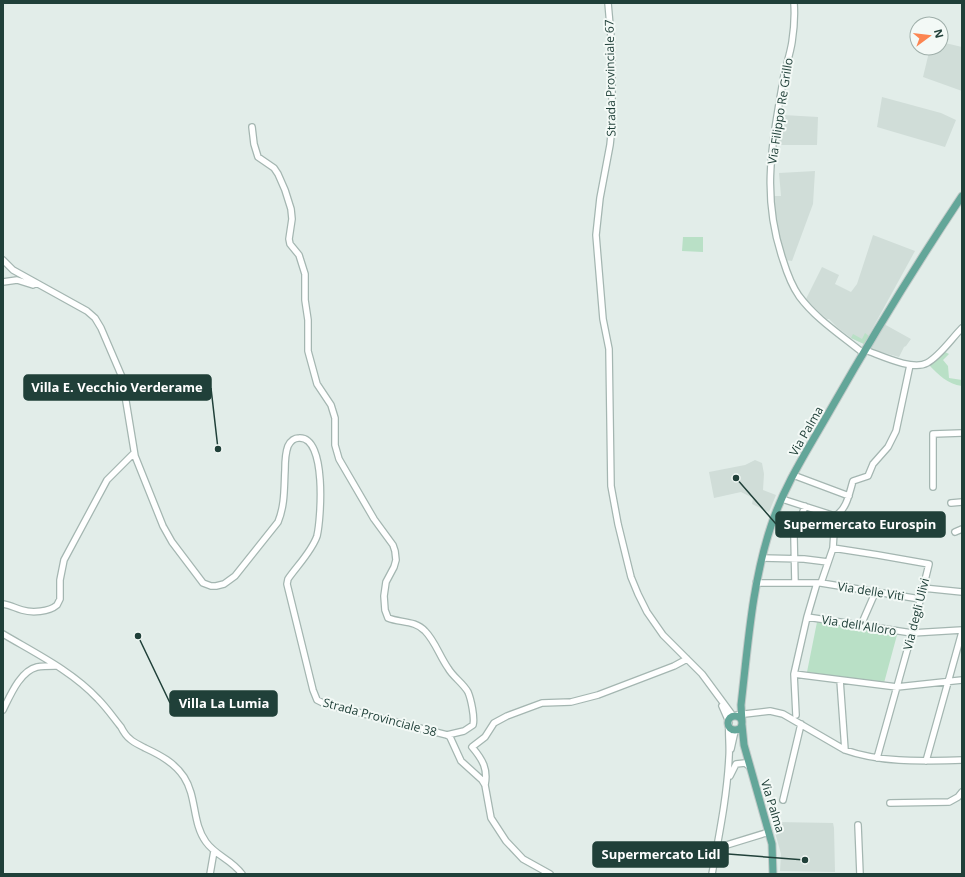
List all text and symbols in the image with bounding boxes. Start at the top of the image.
north arrow [909,16,949,56]
street label: Strada Provinciale 67 [600,19,620,137]
text: N [931,27,948,40]
street label: Via Filippo Re Grillo [763,57,797,165]
callout: Villa E. Vecchio Verderame [24,375,211,400]
text: Villa E. Vecchio Verderame [31,378,203,396]
street label: Via Palma [785,403,827,459]
callout: Supermercato Eurospin [776,512,945,537]
text: Supermercato Eurospin [784,515,936,533]
street label: Via degli Ulivi [899,576,933,652]
street label: Via delle Viti [836,577,906,605]
street label: Via dell'Alloro [820,611,898,639]
callout: Villa La Lumia [170,691,277,716]
text: Villa La Lumia [179,694,269,712]
street label: Strada Provinciale 38 [321,694,439,740]
street label: Via Palma [757,777,789,835]
callout: Supermercato Lidl [593,842,728,867]
text: Supermercato Lidl [602,845,720,863]

